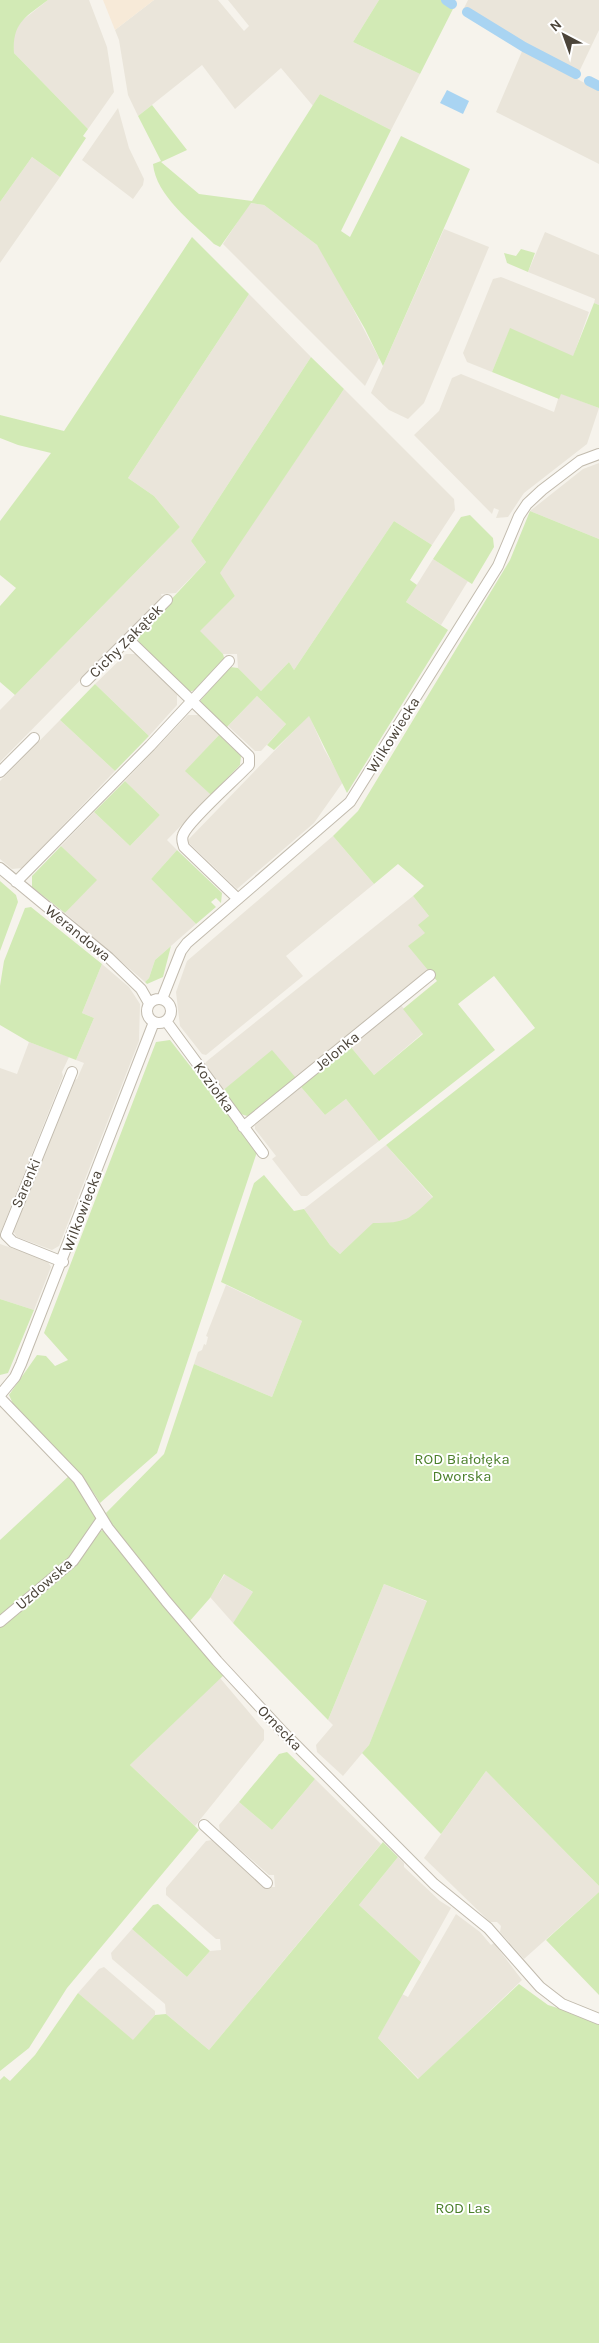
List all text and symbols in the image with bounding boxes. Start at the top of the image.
north arrow [539,10,589,60]
text: N [546,16,565,35]
street label: Cichy Zakątek [85,600,167,682]
street label: Wilkowiecka [363,694,423,776]
street label: Werandowa [41,901,115,965]
street label: Jelonka [311,1028,363,1074]
street label: Koziołka [190,1058,238,1116]
street label: Sarenki [7,1155,45,1211]
street label: Wilkowiecka [58,1168,106,1254]
park label: ROD Białołęka Dworska [414,1450,510,1485]
street label: Uzdowska [12,1554,76,1614]
street label: Ornecka [254,1701,306,1755]
park label: ROD Las [435,2199,491,2217]

